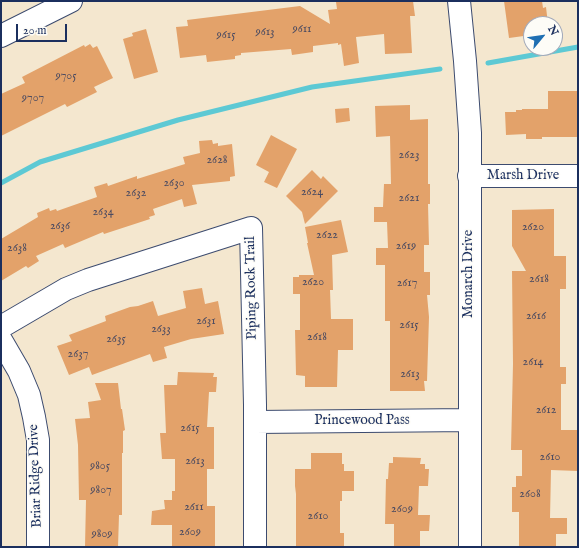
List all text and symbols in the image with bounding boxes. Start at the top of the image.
scale bar [18,16,69,42]
north arrow [523,16,563,56]
text: 20 m [23,23,46,38]
house number: 9611 [292,23,312,37]
text: N [544,23,561,38]
house number: 9613 [255,26,275,40]
house number: 9615 [216,29,236,43]
house number: 9705 [55,70,77,84]
house number: 9707 [22,92,44,106]
house number: 2623 [399,149,419,163]
house number: 2628 [206,154,228,168]
street label: Marsh Drive [487,168,559,184]
house number: 2630 [163,177,185,191]
house number: 2624 [301,186,323,200]
house number: 2632 [126,187,146,201]
house number: 2621 [399,192,419,206]
house number: 2634 [92,206,114,220]
house number: 2636 [50,220,70,234]
house number: 2620 [522,221,544,235]
house number: 2622 [316,229,338,243]
street label: Monarch Drive [461,230,477,318]
street label: Piping Rock Trail [243,236,261,340]
house number: 2619 [396,240,416,254]
house number: 2638 [7,242,27,256]
house number: 2618 [529,273,549,287]
house number: 2620 [302,276,324,290]
house number: 2617 [397,277,417,291]
house number: 2616 [526,310,546,324]
house number: 2631 [196,315,216,329]
house number: 2615 [399,319,419,333]
house number: 2633 [151,323,171,337]
house number: 2618 [307,331,327,345]
house number: 2635 [106,333,126,347]
house number: 2637 [68,348,88,362]
house number: 2614 [523,356,543,370]
house number: 2613 [400,368,420,382]
house number: 2612 [536,404,556,418]
street label: Princewood Pass [314,413,410,429]
house number: 2615 [180,422,200,436]
street label: Briar Ridge Drive [26,424,46,528]
house number: 2610 [540,451,560,465]
house number: 2613 [185,455,205,469]
house number: 9805 [90,460,110,474]
house number: 9807 [90,484,112,498]
house number: 2608 [519,488,541,502]
house number: 2611 [184,501,204,515]
house number: 2609 [391,503,413,517]
house number: 2610 [308,510,328,524]
house number: 2609 [179,526,201,540]
house number: 9809 [91,528,113,542]

